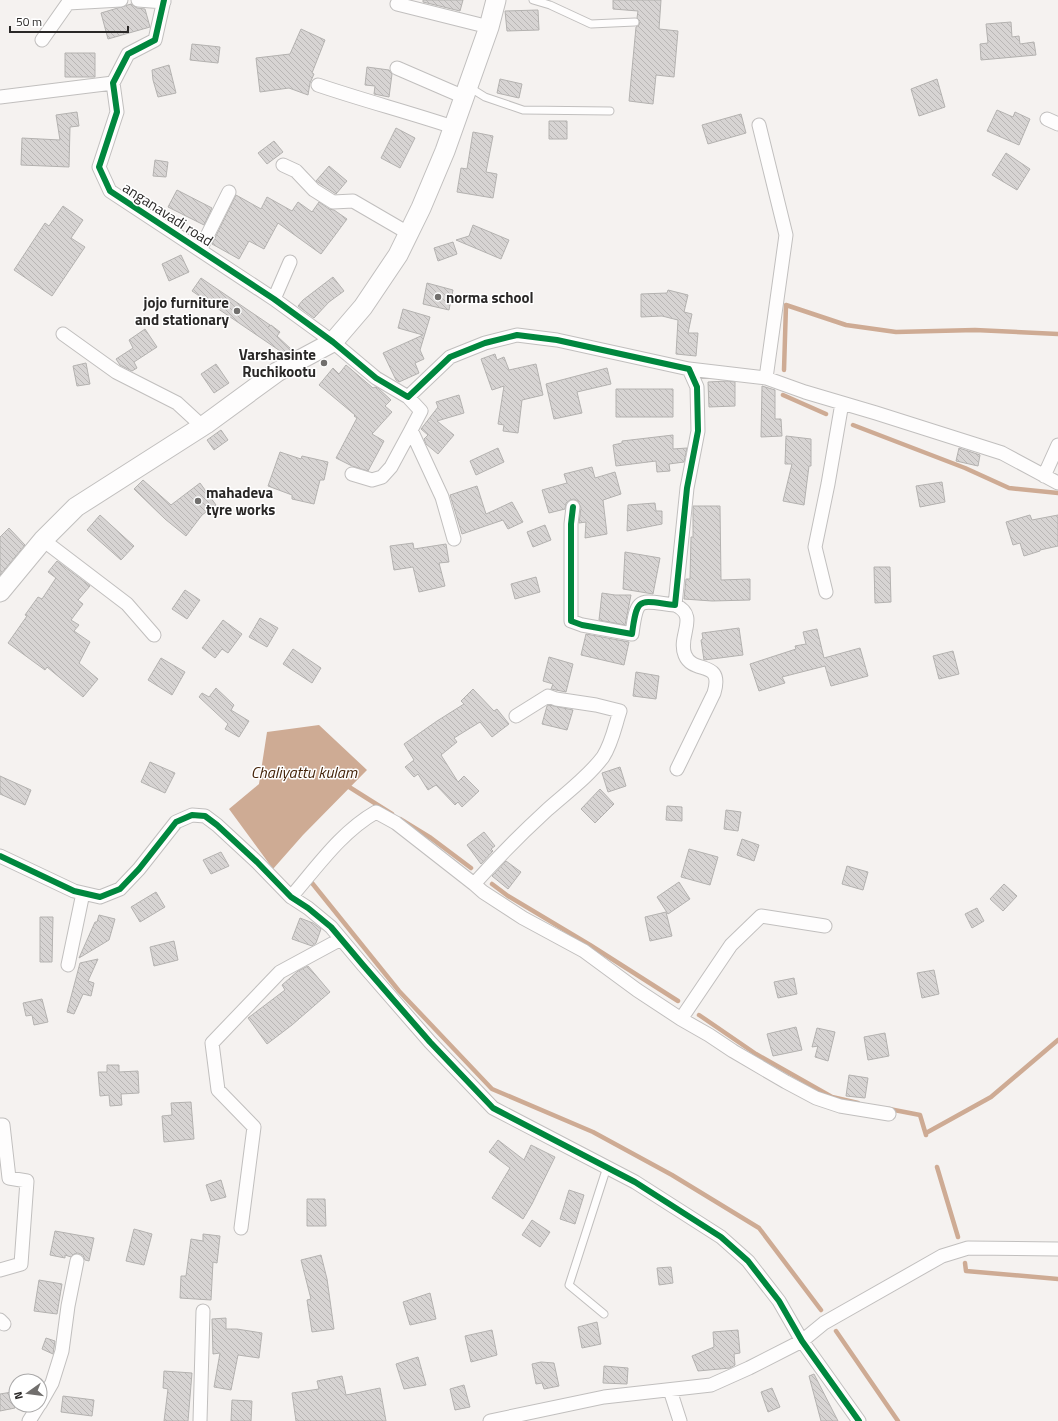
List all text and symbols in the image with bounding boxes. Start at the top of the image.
scale bar [10,8,128,34]
text: 50 m [16,12,42,31]
street label: anganavadi road [118,176,218,252]
place label: norma school [446,286,533,309]
place label: jojo furniture and stationary [135,291,229,331]
marker: norma school [433,292,443,302]
marker: jojo furniture and stationary [232,306,242,316]
place label: Varshasinte Ruchikootu [239,343,316,383]
marker: Varshasinte Ruchikootu [319,358,329,368]
place label: mahadeva tyre works [206,481,275,521]
marker: mahadeva tyre works [193,496,203,506]
water label: Chaliyattu kulam [251,760,358,784]
north arrow [8,1373,48,1413]
text: N [10,1390,27,1401]

